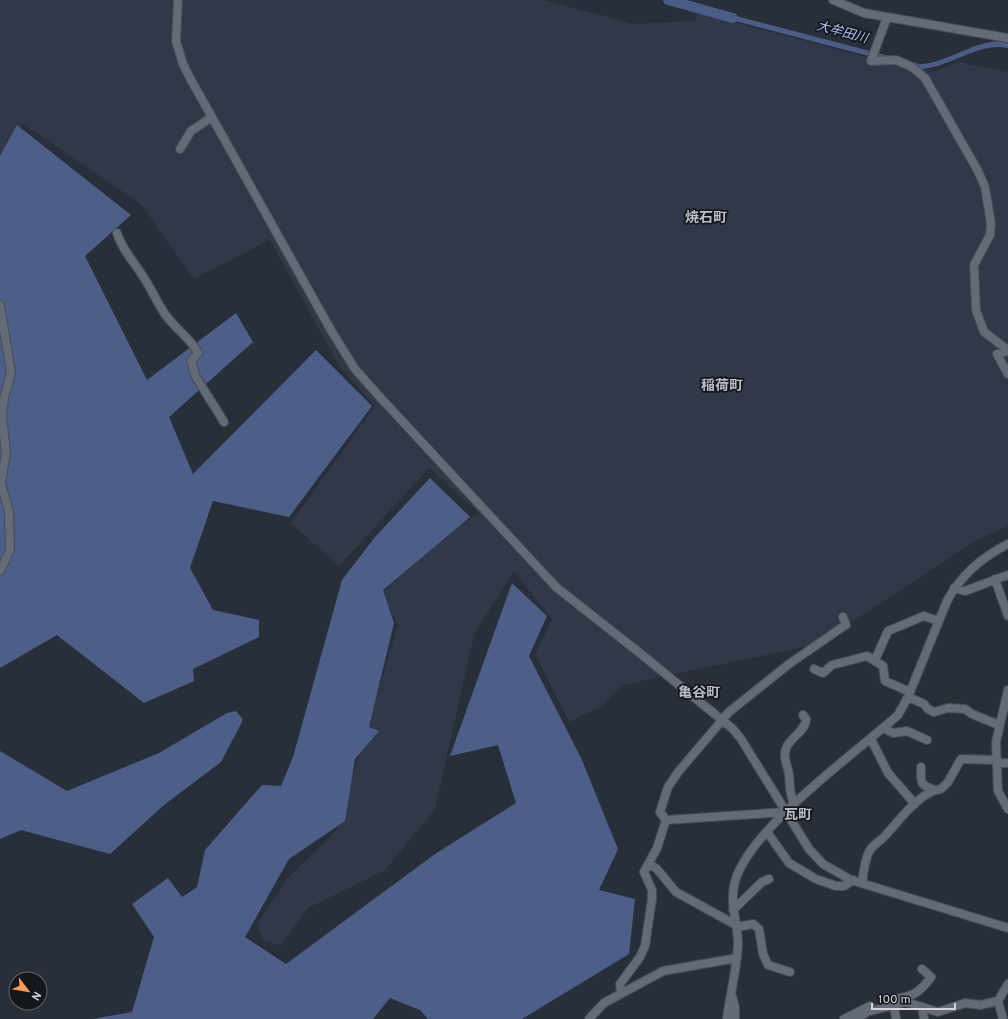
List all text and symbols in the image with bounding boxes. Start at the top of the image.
water label: 大牟田川 [815,19,871,48]
district label: 焼石町 [685,210,727,227]
district label: 稲荷町 [701,378,743,395]
district label: 亀谷町 [678,685,720,702]
district label: 瓦町 [784,807,812,824]
north arrow [8,971,48,1011]
scale bar [872,985,955,1011]
text: N [28,989,44,1003]
text: 100 m [878,992,911,1008]

